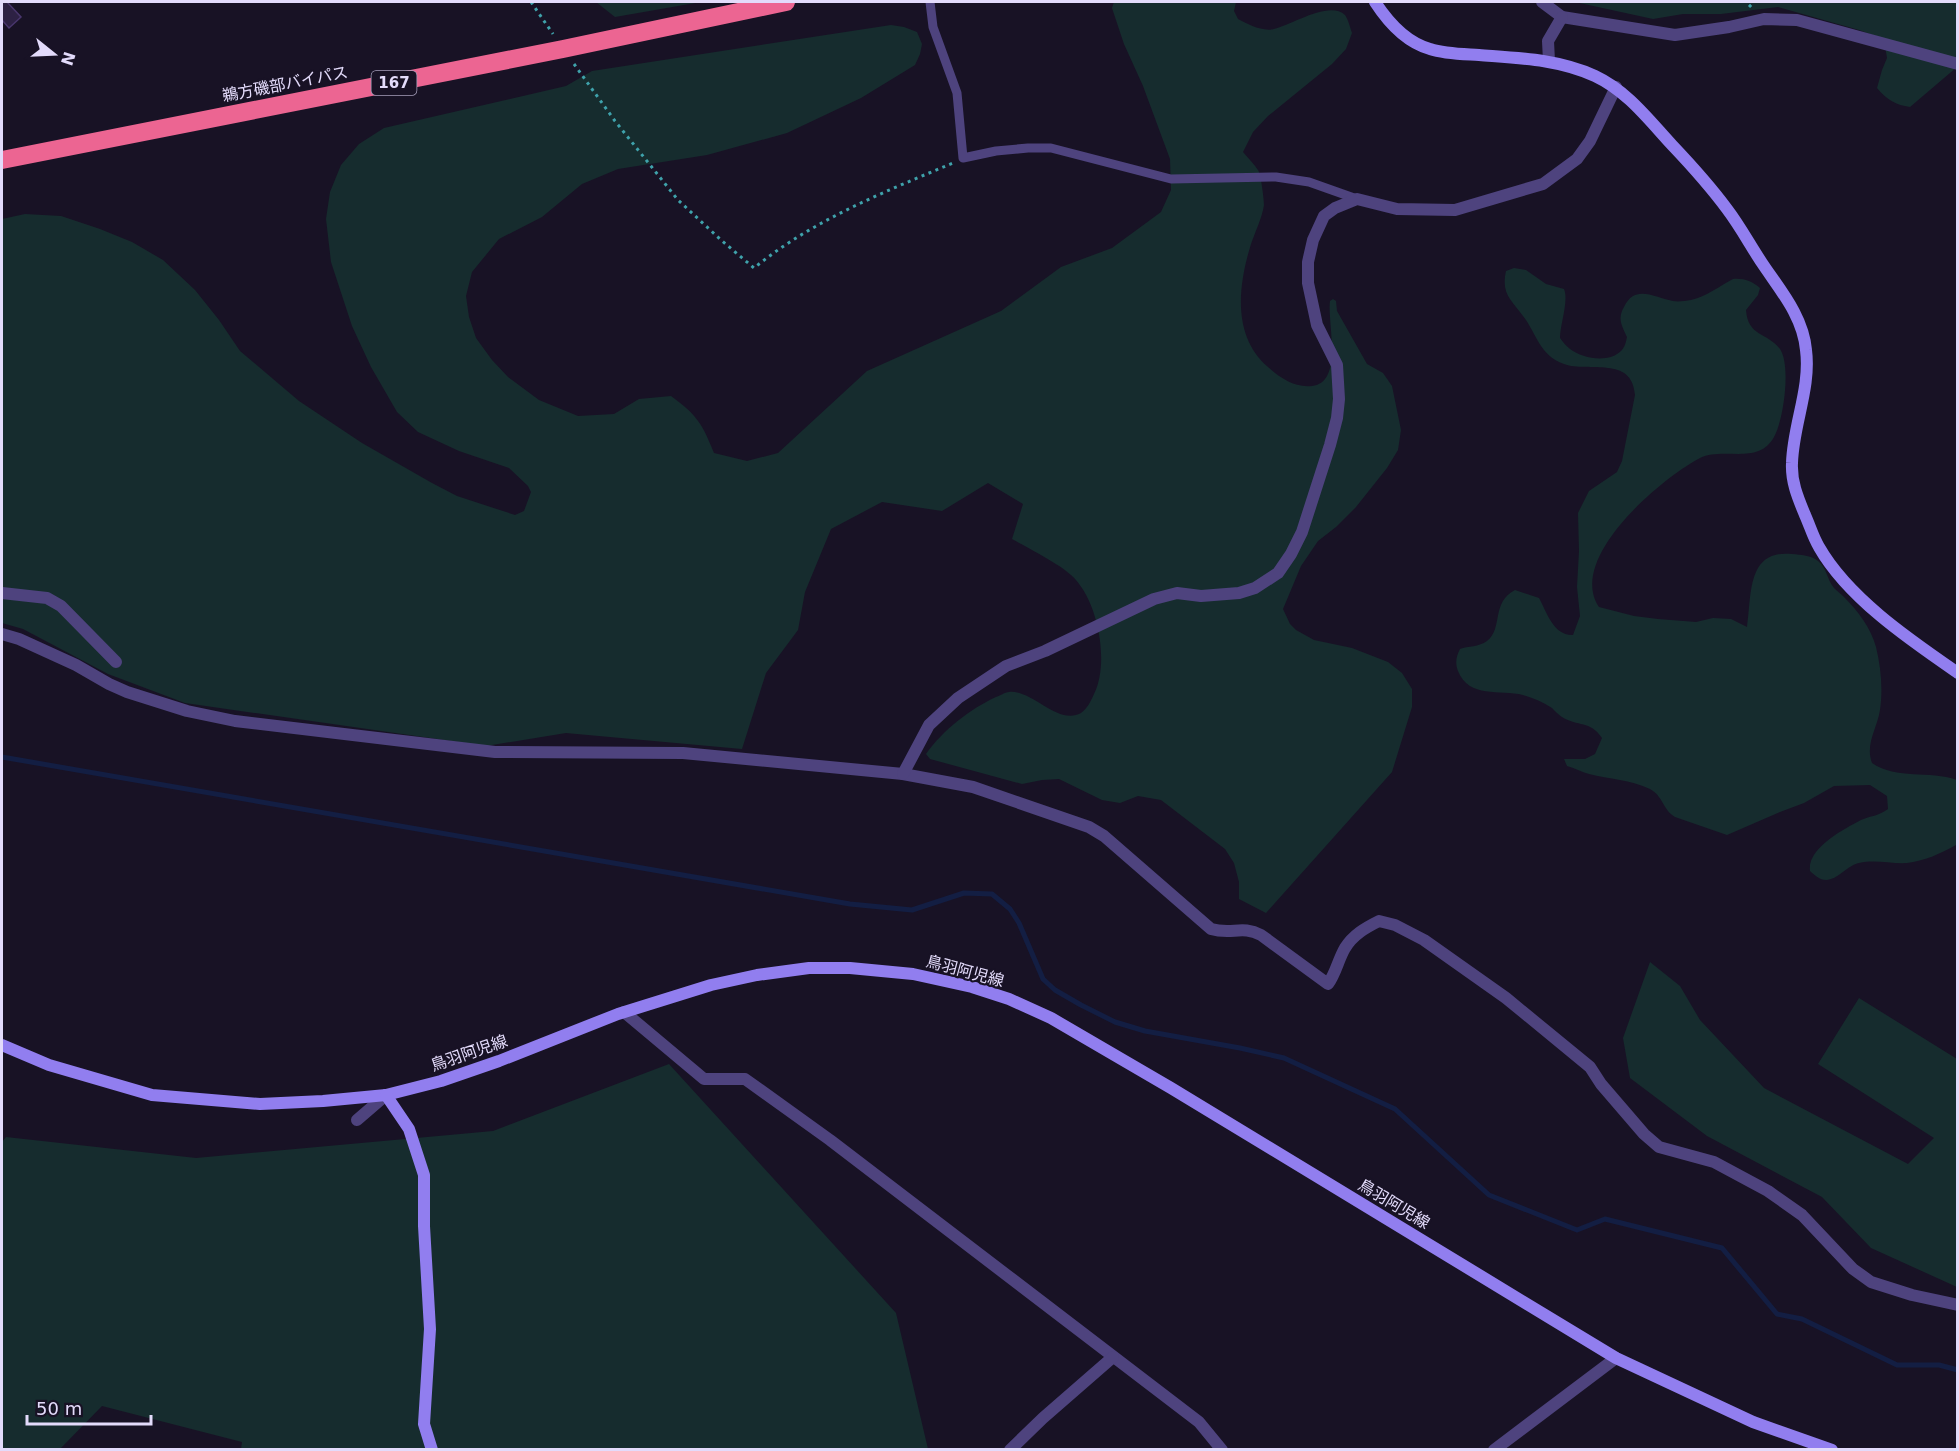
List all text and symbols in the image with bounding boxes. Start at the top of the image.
north arrow [24,24,84,84]
text: N [57,49,79,68]
street label: 鵜方磯部バイパス [221,62,349,106]
road number: 167 [372,71,416,95]
street label: 鳥羽阿児線 [924,951,1006,991]
street label: 鳥羽阿児線 [428,1031,510,1075]
street label: 鳥羽阿児線 [1355,1175,1433,1233]
scale bar [27,1388,152,1426]
text: 50 m [36,1398,82,1419]

